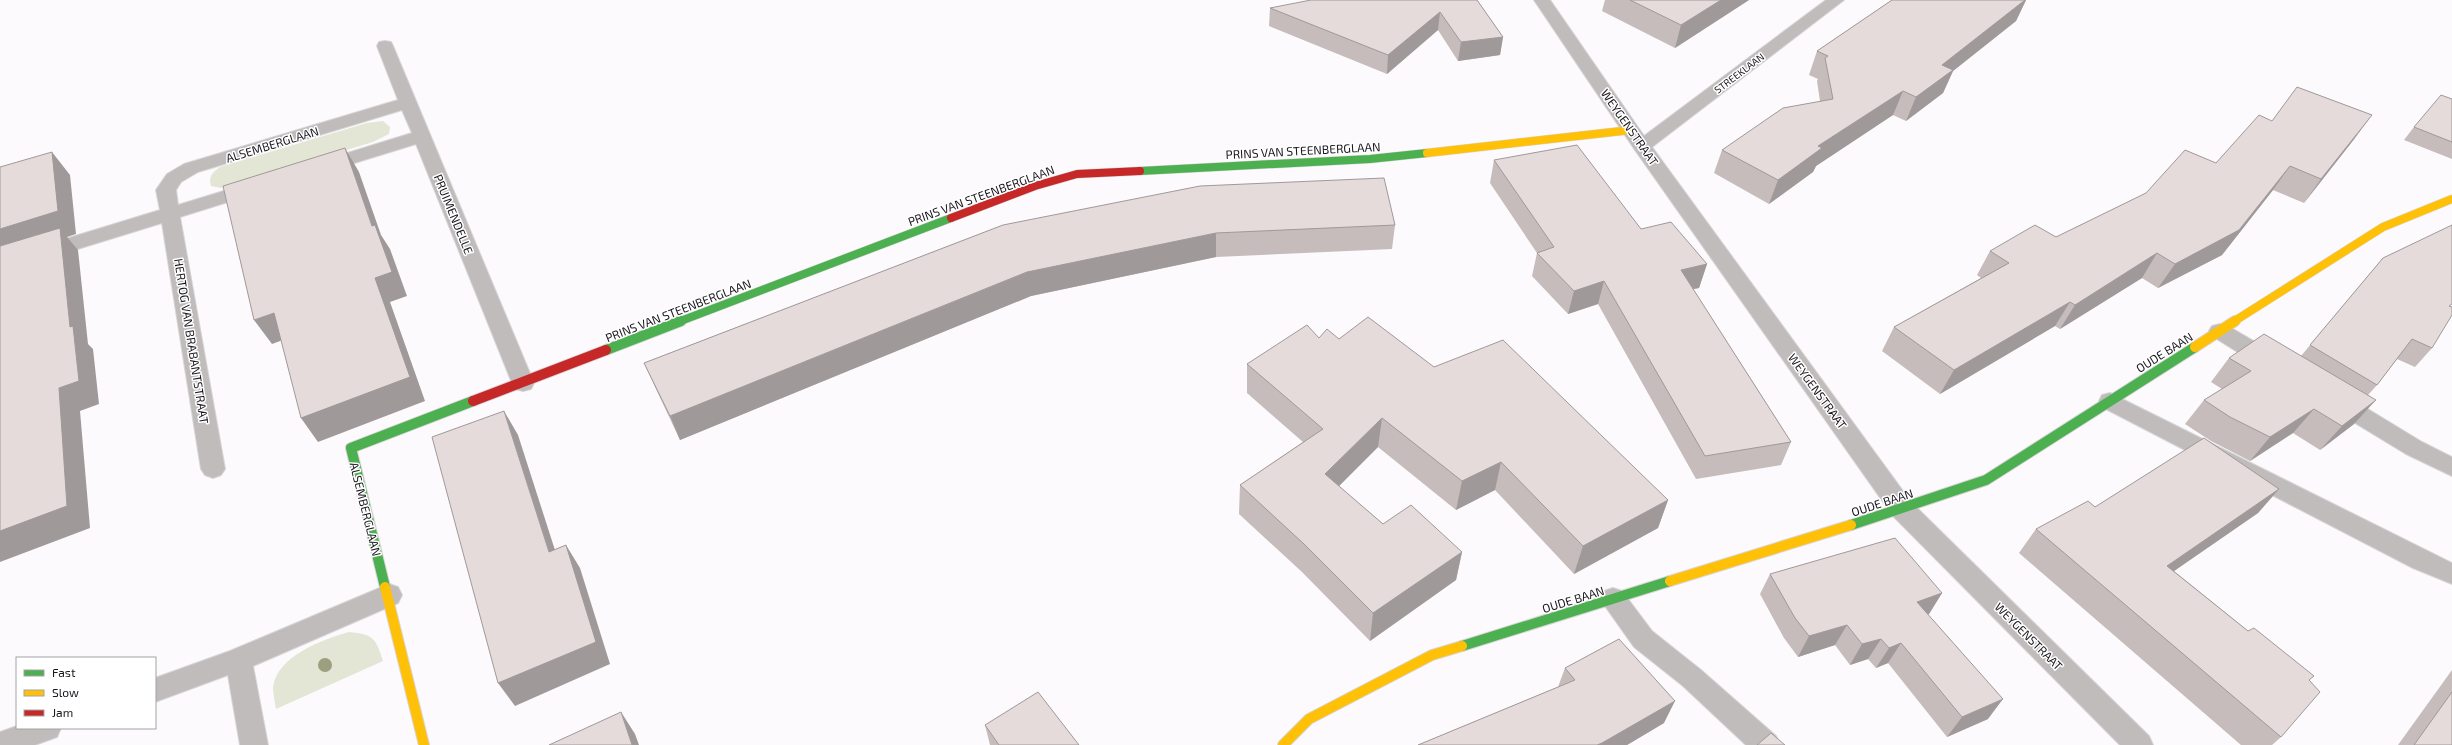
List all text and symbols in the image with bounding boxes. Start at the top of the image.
street label: STREEKLAAN [1712,50,1766,96]
street label: WEYGENSTRAAT [1599,86,1661,168]
street label: ALSEMBERGLAAN [224,123,320,165]
street label: PRINS VAN STEENBERGLAAN [1225,139,1381,161]
street label: PRINS VAN STEENBERGLAAN [906,162,1056,228]
street label: PRUIMENDELLE [432,172,477,256]
street label: HERTOG VAN BRABANTSTRAAT [172,257,212,425]
street label: PRINS VAN STEENBERGLAAN [603,276,753,344]
street label: OUDE BAAN [2133,329,2195,375]
street label: WEYGENSTRAAT [1786,351,1850,431]
street label: ALSEMBERGLAAN [348,461,384,557]
street label: OUDE BAAN [1849,485,1915,519]
street label: OUDE BAAN [1540,583,1606,615]
street label: WEYGENSTRAAT [1992,599,2066,673]
legend [16,657,156,729]
text: Fast [52,665,76,679]
text: Slow [52,685,79,699]
text: Jam [52,705,73,719]

